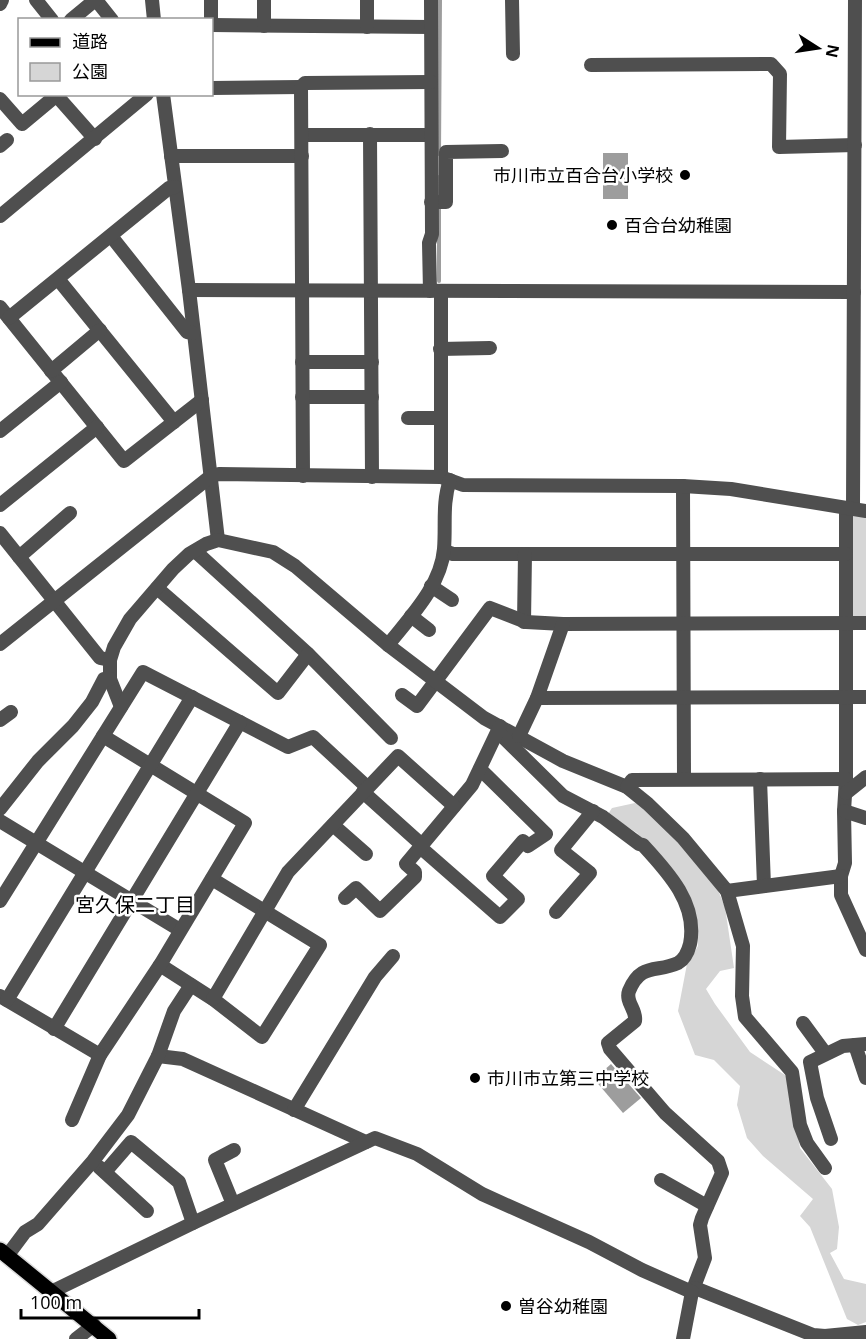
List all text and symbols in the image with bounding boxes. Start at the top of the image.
legend [18,18,213,96]
north arrow [788,18,848,78]
text: 道路 [72,29,108,53]
text: N [821,42,845,60]
text: 公園 [72,59,108,83]
place label: 市川市立百合台小学校 [493,163,673,187]
marker: 市川市立百合台小学校 [678,168,692,182]
place label: 百合台幼稚園 [624,213,732,237]
marker: 百合台幼稚園 [605,218,619,232]
district label: 宮久保二丁目 [75,891,195,918]
place label: 市川市立第三中学校 [487,1066,649,1090]
marker: 市川市立第三中学校 [468,1071,482,1085]
scale bar [21,1282,200,1320]
text: 100 m [30,1290,82,1314]
place label: 曽谷幼稚園 [518,1294,608,1318]
marker: 曽谷幼稚園 [499,1299,513,1313]

